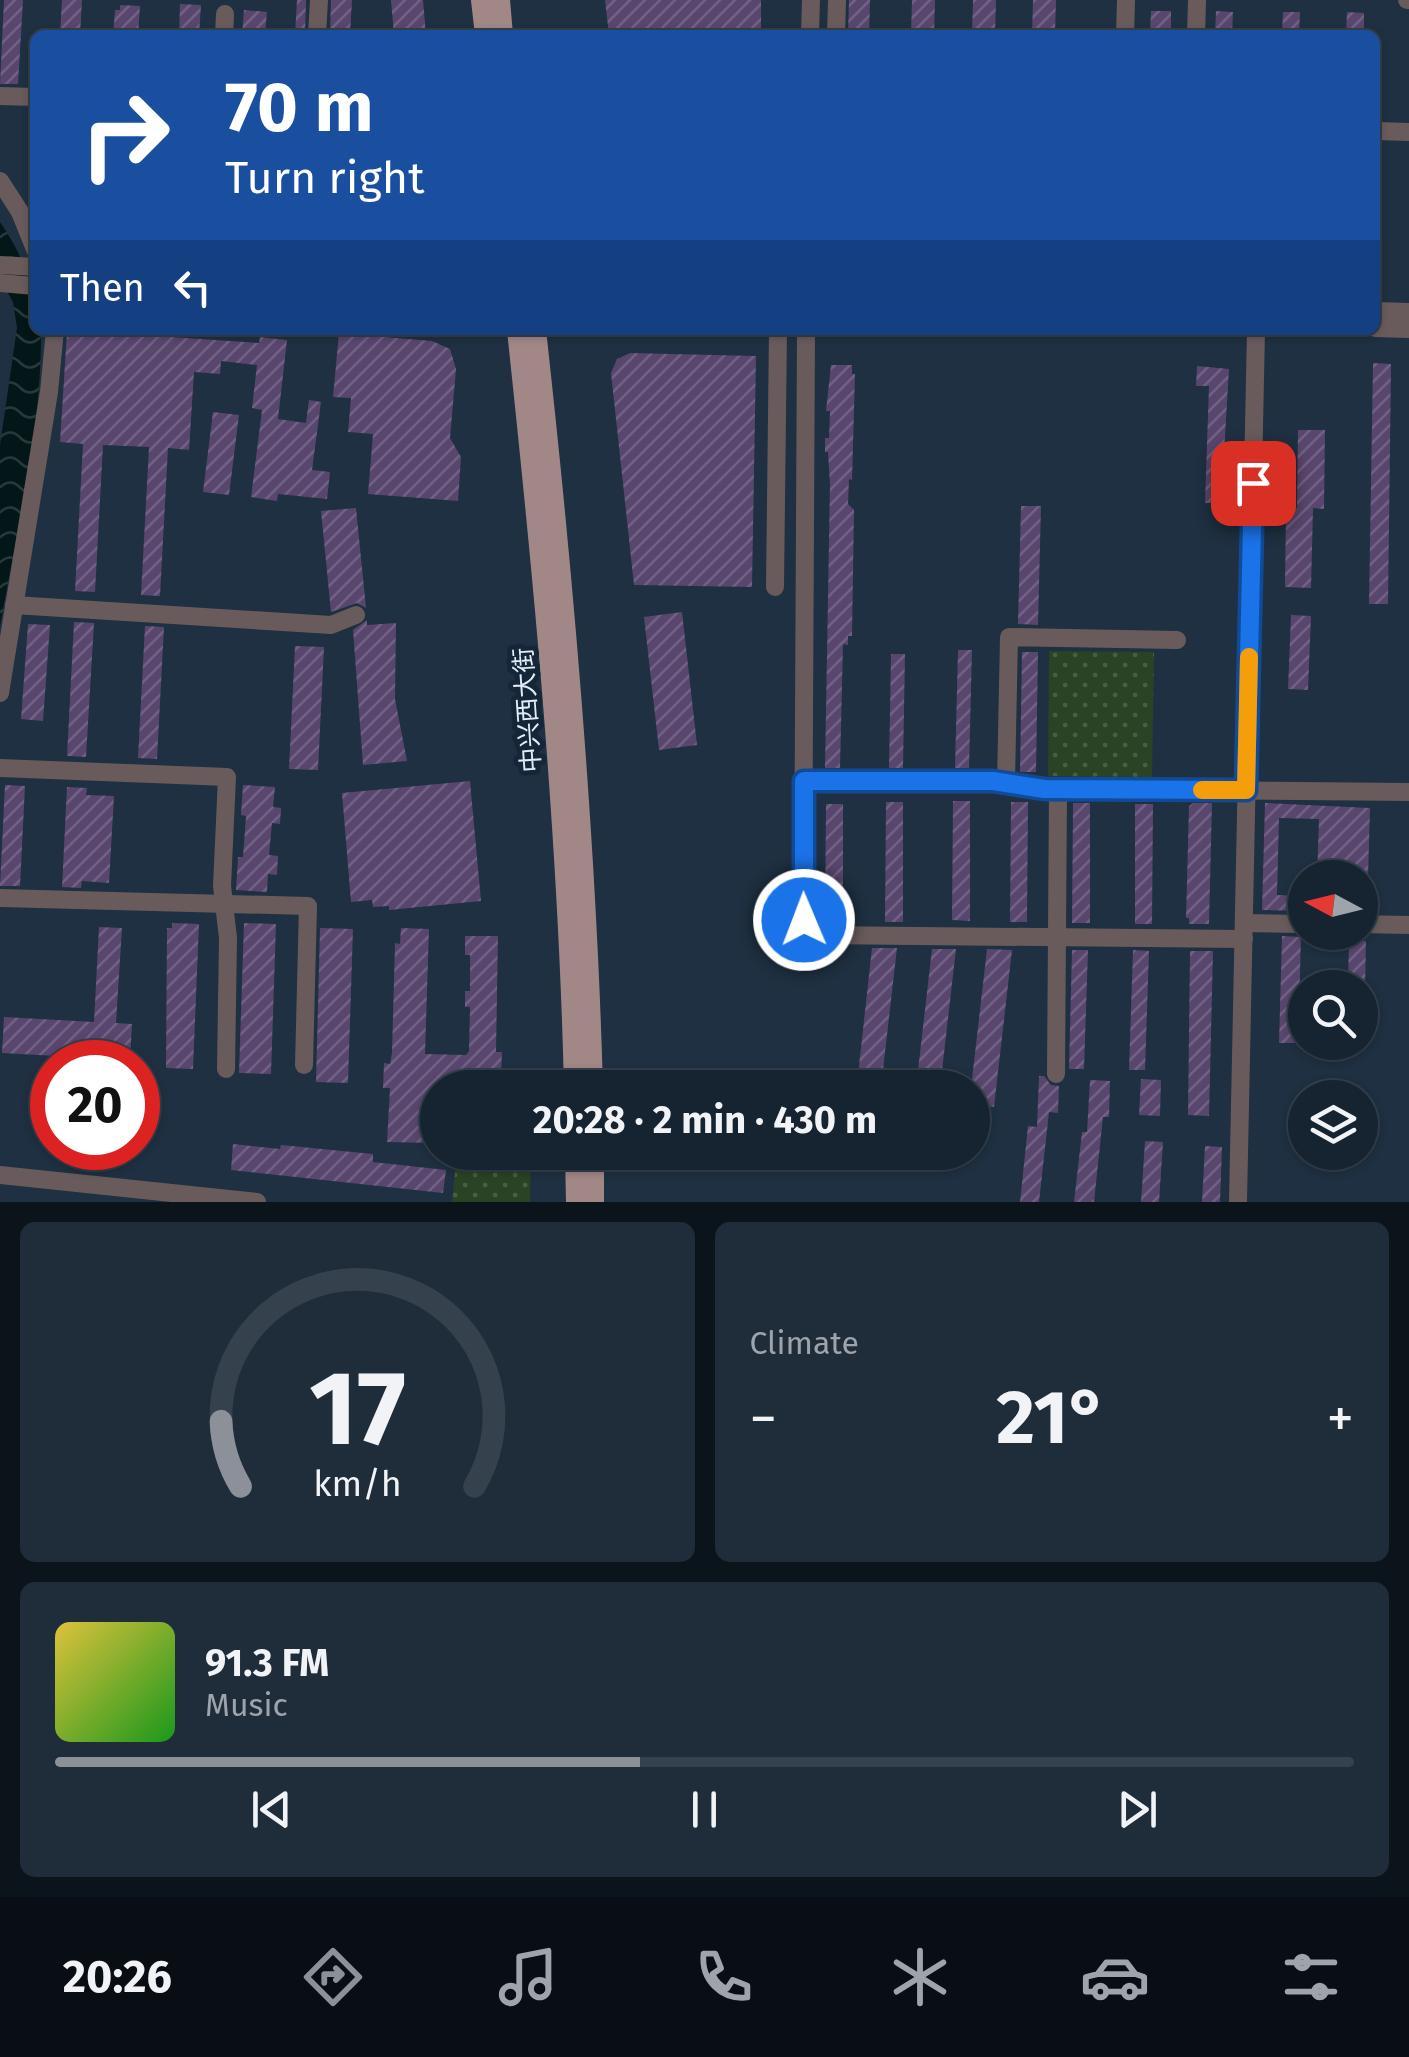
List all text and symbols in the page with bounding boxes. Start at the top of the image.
text: 70 m [225,66,374,150]
icon: right [60,70,190,200]
text: Turn right [225,151,424,205]
icon: left [165,260,220,315]
text: Then [60,265,145,311]
pin [1211,441,1296,526]
icon: arrive [1226,456,1281,511]
street label: 中兴西大街 [509,647,547,773]
north arrow [1288,860,1378,950]
map controls [1288,860,1378,1170]
position arrow [752,868,856,972]
button: search [1288,970,1378,1060]
speed limit sign: 20 [30,1040,160,1170]
button: layers [1288,1080,1378,1170]
text: 20:28 · 2 min · 430 m [533,1097,877,1143]
text: Climate [750,1324,859,1362]
text: 17 [309,1347,406,1472]
text: 21° [996,1373,1107,1463]
text: − [750,1386,777,1452]
text: + [1327,1386,1354,1452]
text: km/h [313,1463,401,1505]
text: 91.3 FM [205,1640,329,1686]
text: Music [205,1686,288,1724]
icon: previous [244,1782,299,1837]
icon: pause [677,1782,732,1837]
icon: next [1110,1782,1165,1837]
icon: directions [298,1942,368,2012]
icon: music [493,1942,563,2012]
icon: phone [689,1942,759,2012]
icon: climate [885,1942,955,2012]
icon: car [1080,1942,1150,2012]
icon: filters [1276,1942,1346,2012]
text: 20:26 [63,1950,172,2004]

